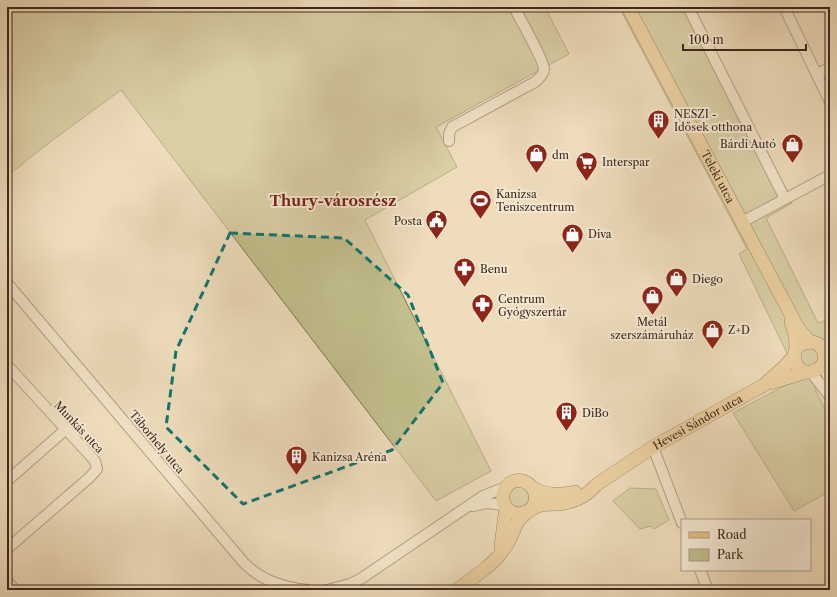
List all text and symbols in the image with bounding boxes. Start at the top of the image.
scale bar [683,26,806,52]
text: 100 m [689,32,724,47]
building icon: NESZI - Idősek otthona [645,107,671,140]
place label: NESZI - Idősek otthona [674,107,752,134]
shop icon: Bárdi Autó [779,131,805,164]
place label: Bárdi Autó [720,137,776,151]
shop icon: dm [524,142,550,175]
place label: dm [552,148,570,162]
street label: Teleki utca [698,148,738,206]
supermarket icon: Interspar [574,149,600,182]
place label: Interspar [602,155,650,169]
sports icon: Kanizsa Teniszcentrum [467,187,493,220]
place label: Kanizsa Teniszcentrum [496,187,575,214]
district label: Thury-városrész [270,191,396,210]
public building icon: Posta [424,208,450,241]
place label: Posta [394,214,422,228]
shop icon: Diva [559,221,585,254]
place label: Diva [588,227,612,241]
pharmacy icon: Benu [451,256,477,289]
place label: Benu [480,262,508,276]
shop icon: Diego [664,266,690,299]
place label: Diego [692,272,723,286]
shop icon: Metál szerszámáruház [639,283,665,316]
pharmacy icon: Centrum Gyógyszertár [469,292,495,325]
place label: Centrum Gyógyszertár [498,292,567,319]
place label: Metál szerszámáruház [610,315,694,342]
shop icon: Z+D [700,317,726,350]
place label: Z+D [728,323,750,337]
street label: Hevesi Sándor utca [650,391,745,453]
street label: Munkás utca [51,398,107,456]
building icon: DiBo [554,400,580,433]
place label: DiBo [582,406,609,420]
street label: Táborhely utca [127,408,188,477]
building icon: Kanizsa Aréna [284,444,310,477]
place label: Kanizsa Aréna [312,450,387,464]
legend [681,519,811,571]
text: Road [717,527,747,542]
text: Park [717,547,744,562]

